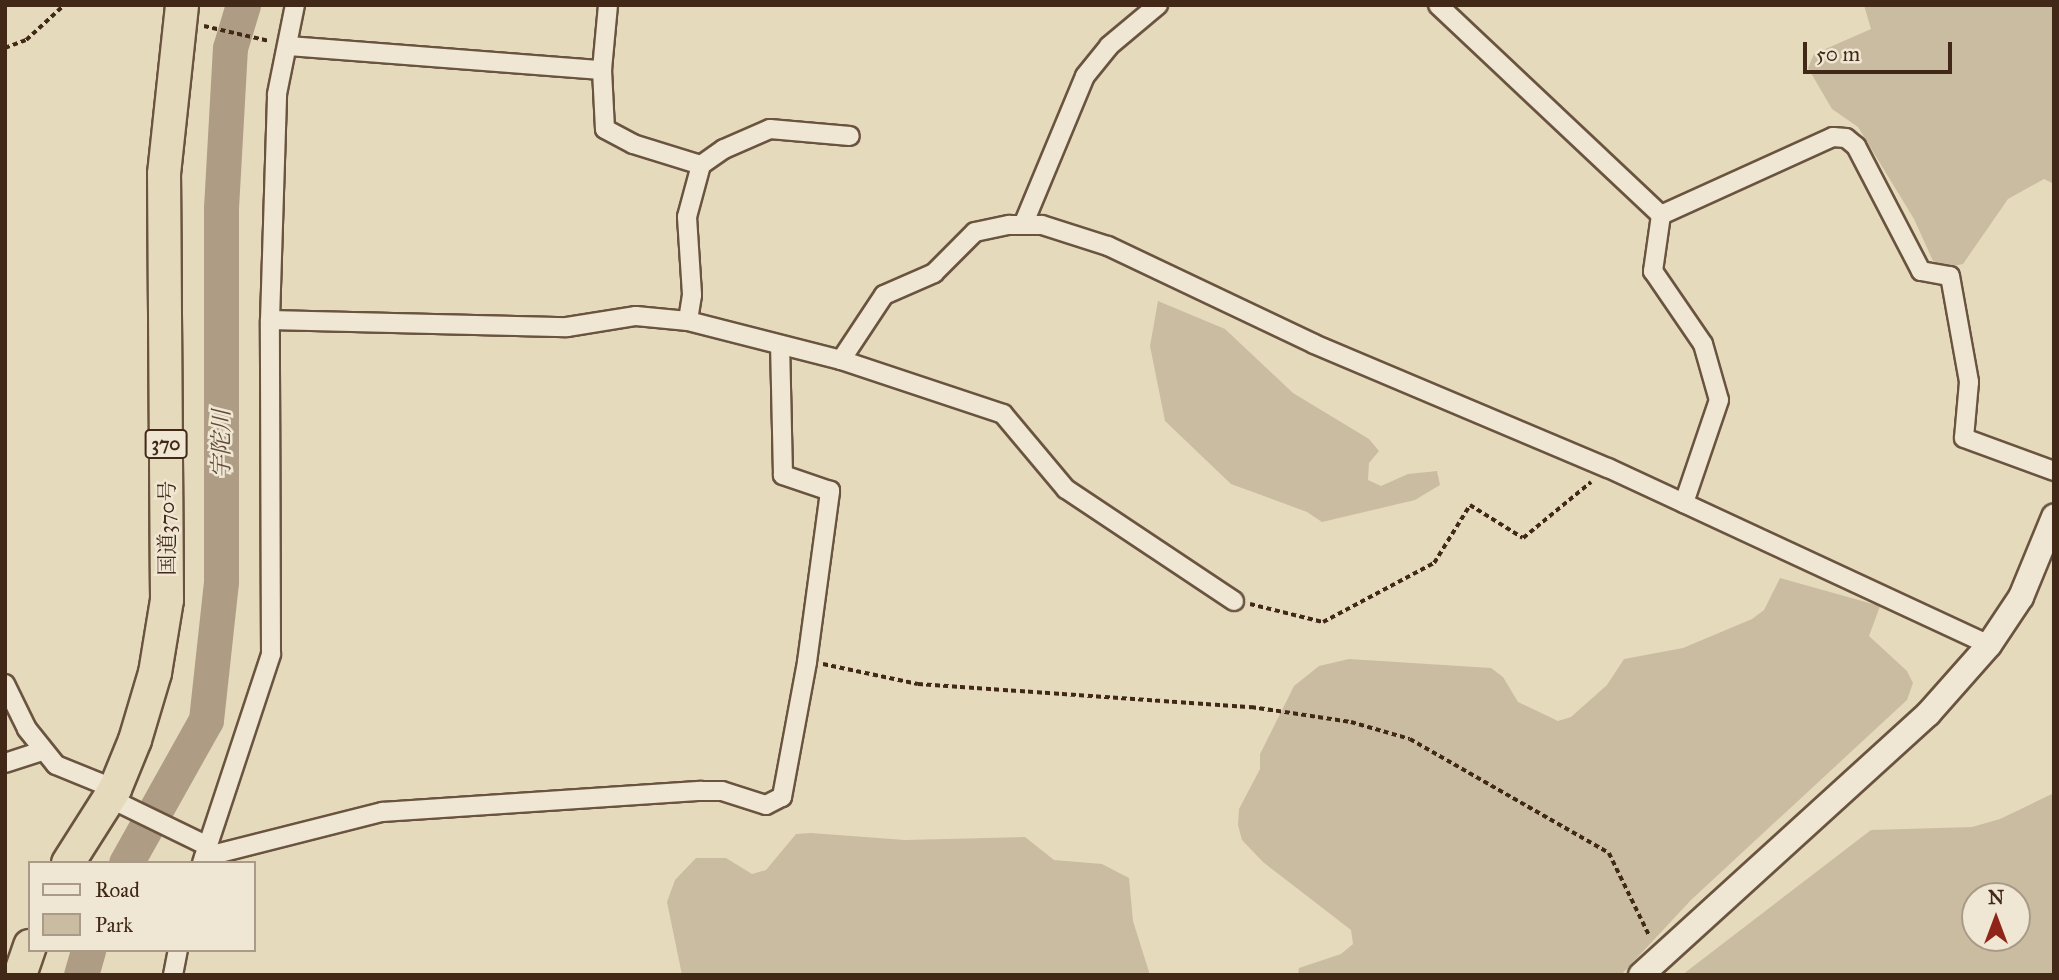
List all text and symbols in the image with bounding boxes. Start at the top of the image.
scale bar [1807,28,1956,72]
text: 50 m [1816,41,1860,67]
water label: 宇陀川 [207,410,235,478]
road number: 370 [143,428,189,460]
street label: 国道370号 [154,481,180,575]
legend [28,861,256,952]
text: Road [95,877,140,903]
north arrow [1961,882,2031,952]
text: N [1988,886,2004,909]
text: Park [95,912,133,938]

